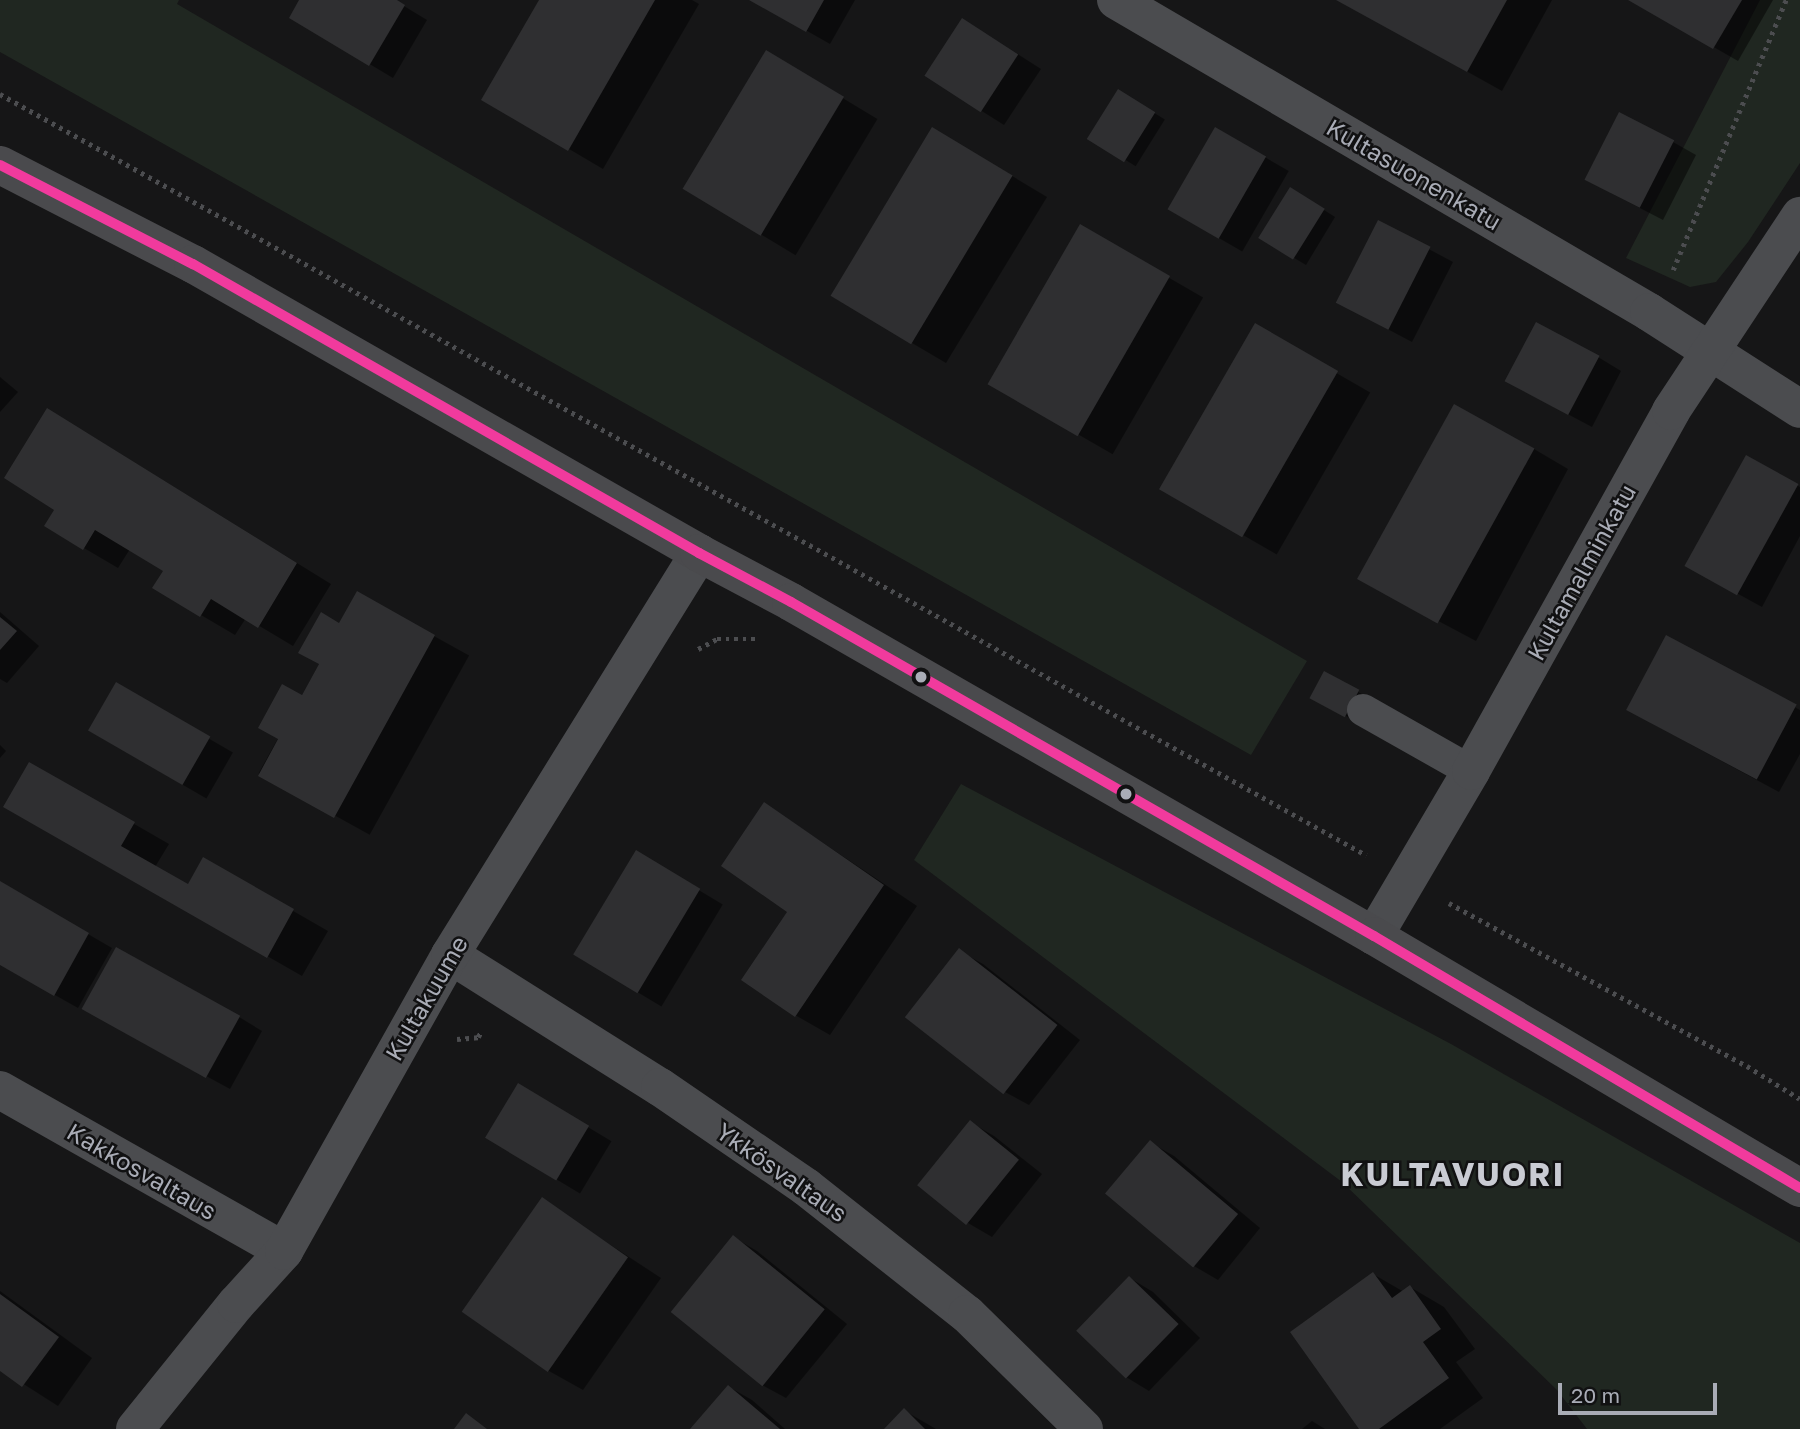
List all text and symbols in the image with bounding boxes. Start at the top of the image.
street label: Kultasuonenkatu [1322,112,1506,236]
street label: Kultamalminkatu [1521,479,1641,665]
unlabelled marker [914,670,928,684]
unlabelled marker [1119,787,1133,801]
street label: Kultakuume [379,931,473,1065]
street label: Ykkösvaltaus [711,1116,853,1228]
street label: Kakkosvaltaus [62,1117,222,1225]
district label: KULTAVUORI [1342,1155,1564,1193]
scale bar [1562,1370,1721,1414]
text: 20 m [1571,1382,1620,1408]

